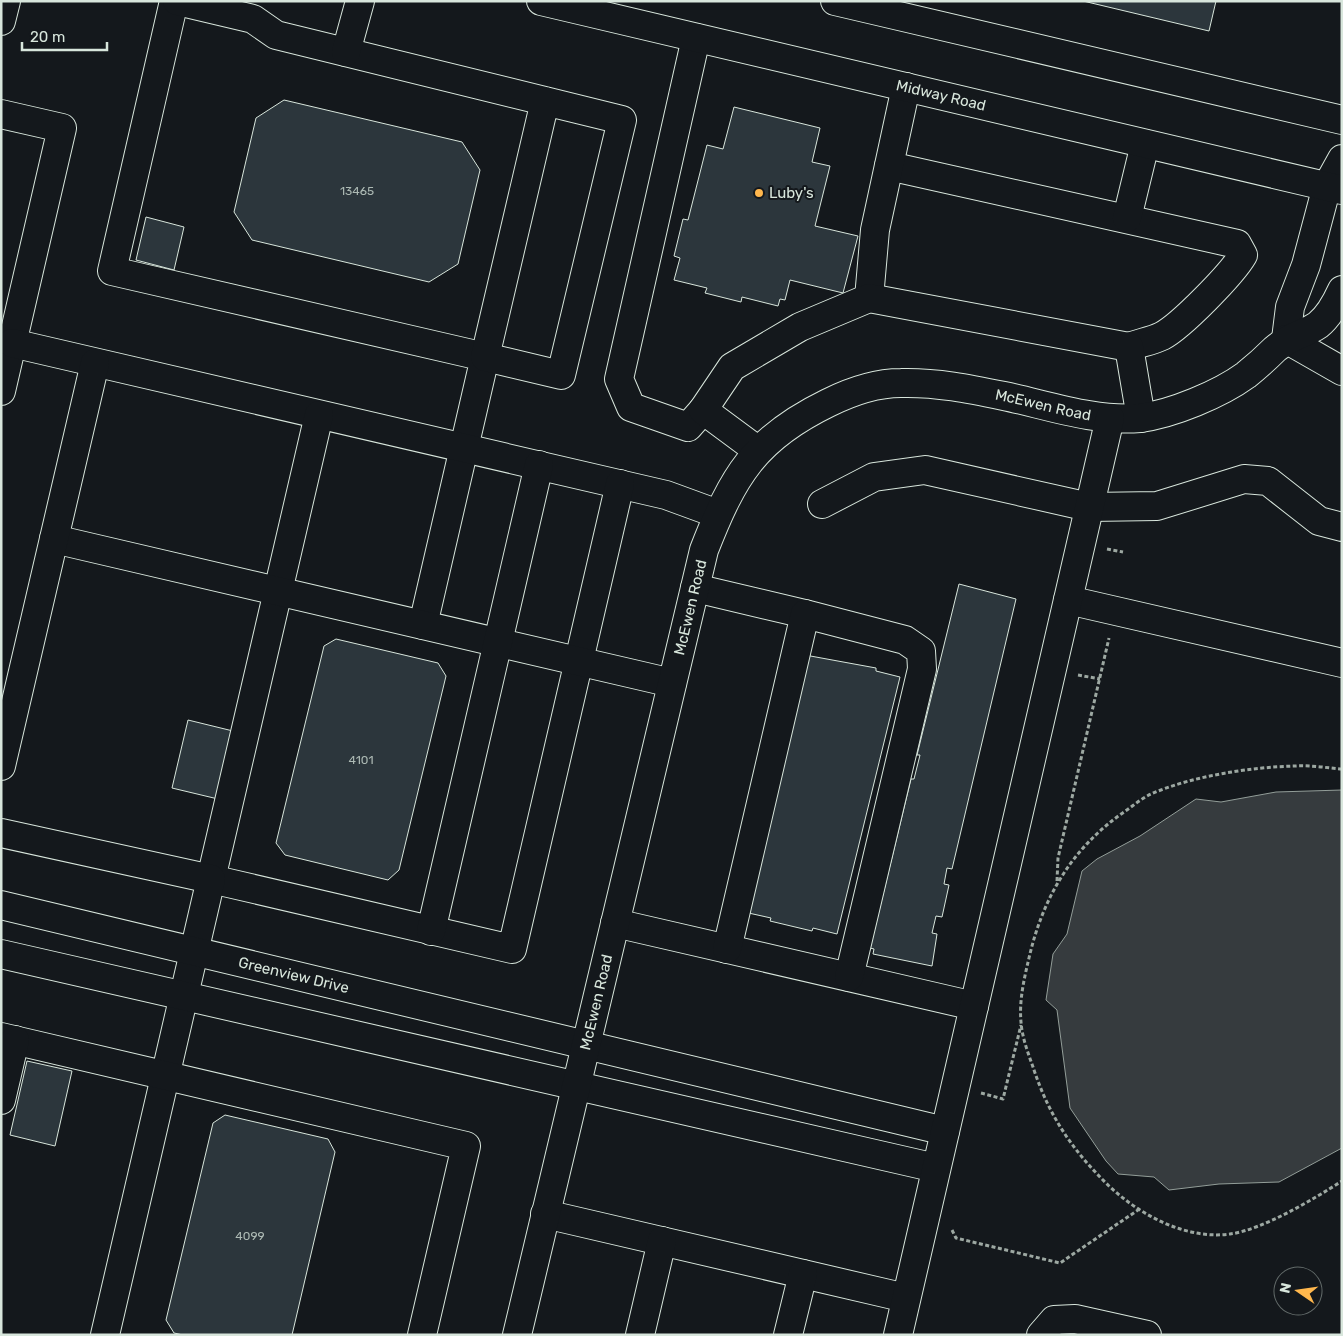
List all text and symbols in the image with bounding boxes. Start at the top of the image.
scale bar [22,20,108,52]
text: 20 m [30,28,65,46]
street label: Midway Road [894,76,988,115]
house number: 13465 [340,184,374,198]
place label: Luby's [769,184,814,202]
marker: Luby's [753,187,765,199]
street label: McEwen Road [994,385,1092,424]
street label: McEwen Road [670,558,710,657]
house number: 4101 [348,753,374,767]
street label: Greenview Drive [237,953,351,997]
street label: McEwen Road [576,953,616,1052]
house number: 4099 [235,1229,265,1243]
north arrow [1273,1266,1323,1316]
text: N [1276,1281,1295,1295]

